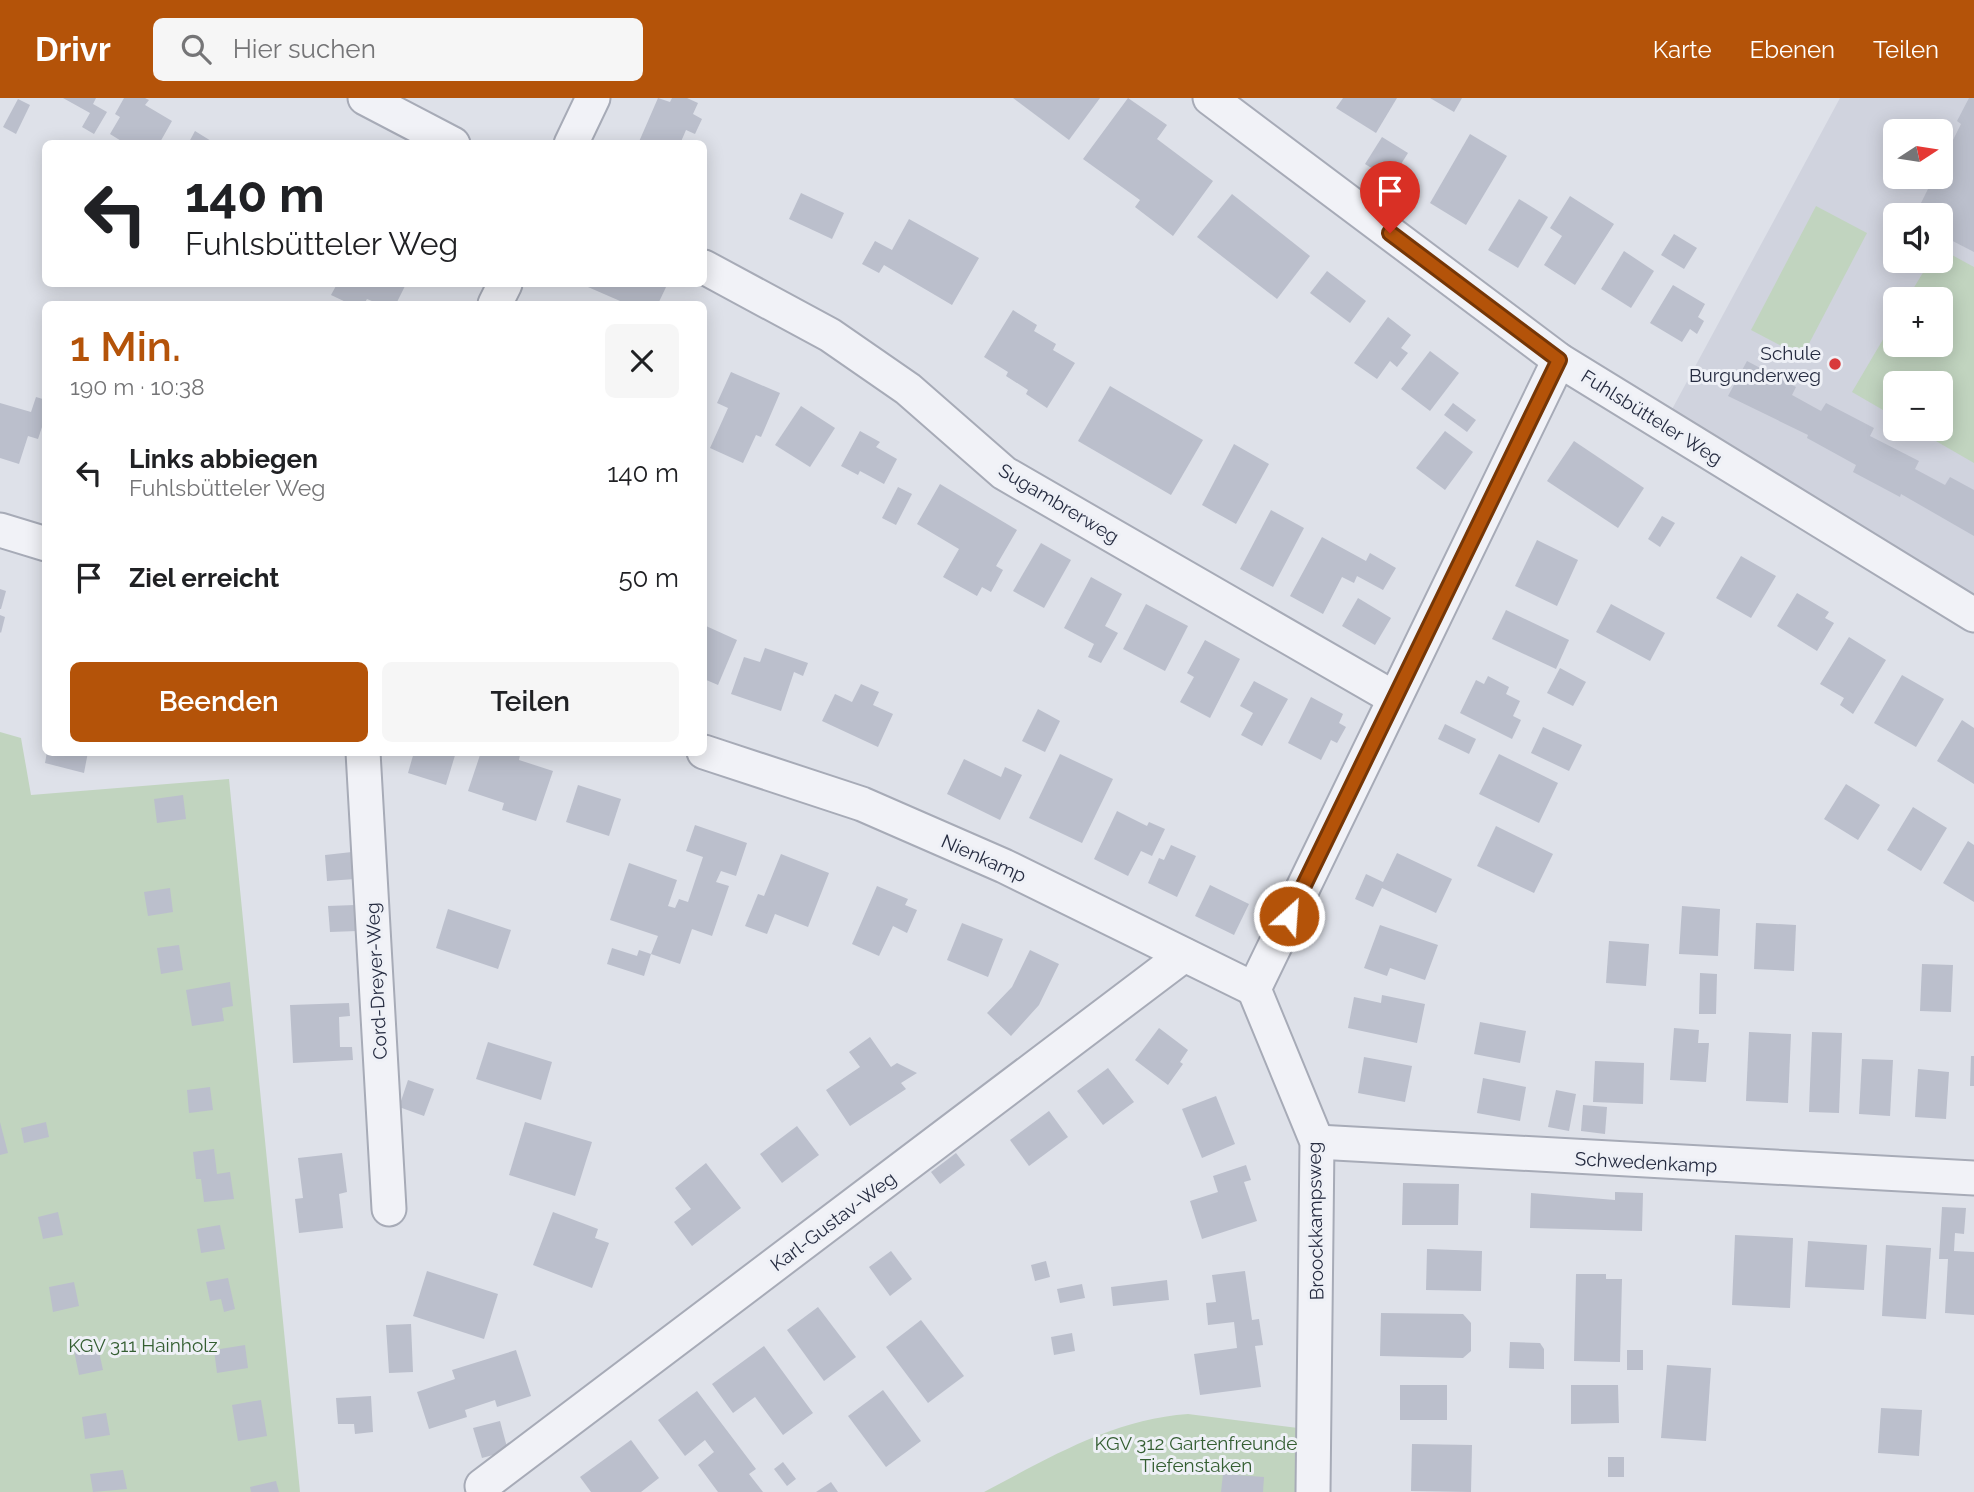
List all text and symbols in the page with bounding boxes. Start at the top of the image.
search box [153,18,643,81]
text: Drivr [35,30,111,69]
icon: search [177,30,215,68]
text: Hier suchen [233,34,376,64]
text: Karte [1653,35,1712,64]
text: Ebenen [1750,35,1835,64]
text: Teilen [1873,35,1939,64]
north arrow [1883,119,1953,189]
map controls [1883,119,1953,441]
pin [1360,161,1420,233]
text: 140 m [185,166,325,223]
icon: left [70,168,161,259]
icon: arrive [1371,172,1409,210]
button: sound [1883,203,1953,273]
text: Fuhlsbütteler Weg [185,225,458,262]
button: + [1883,287,1953,357]
text: 1 Min. [70,322,181,371]
button: close [605,324,679,398]
place label: Schule Burgunderweg [1689,342,1821,386]
marker: Schule Burgunderweg [1827,356,1843,372]
street label: Fuhlsbütteler Weg [1577,365,1727,469]
button: − [1883,371,1953,441]
text: 190 m · 10:38 [70,373,205,400]
text: Links abbiegen [129,444,318,474]
icon: left [70,454,108,492]
text: 140 m [607,458,679,488]
street label: Sugambrerweg [995,458,1123,548]
text: Fuhlsbütteler Weg [129,474,325,501]
icon: arrive [70,559,108,597]
text: Ziel erreicht [129,563,279,593]
text: 50 m [618,563,679,593]
button: Beenden [70,662,368,742]
button: Teilen [382,662,679,742]
street label: Nienkamp [938,830,1030,886]
position arrow [1252,879,1326,953]
street label: Cord-Dreyer-Weg [361,902,391,1060]
street label: Broockkampsweg [1303,1141,1327,1301]
street label: Schwedenkamp [1574,1147,1718,1177]
street label: Karl-Gustav-Weg [766,1167,900,1275]
park label: KGV 311 Hainholz [68,1334,218,1356]
park label: KGV 312 Gartenfreunde Tiefenstaken [1095,1432,1297,1476]

